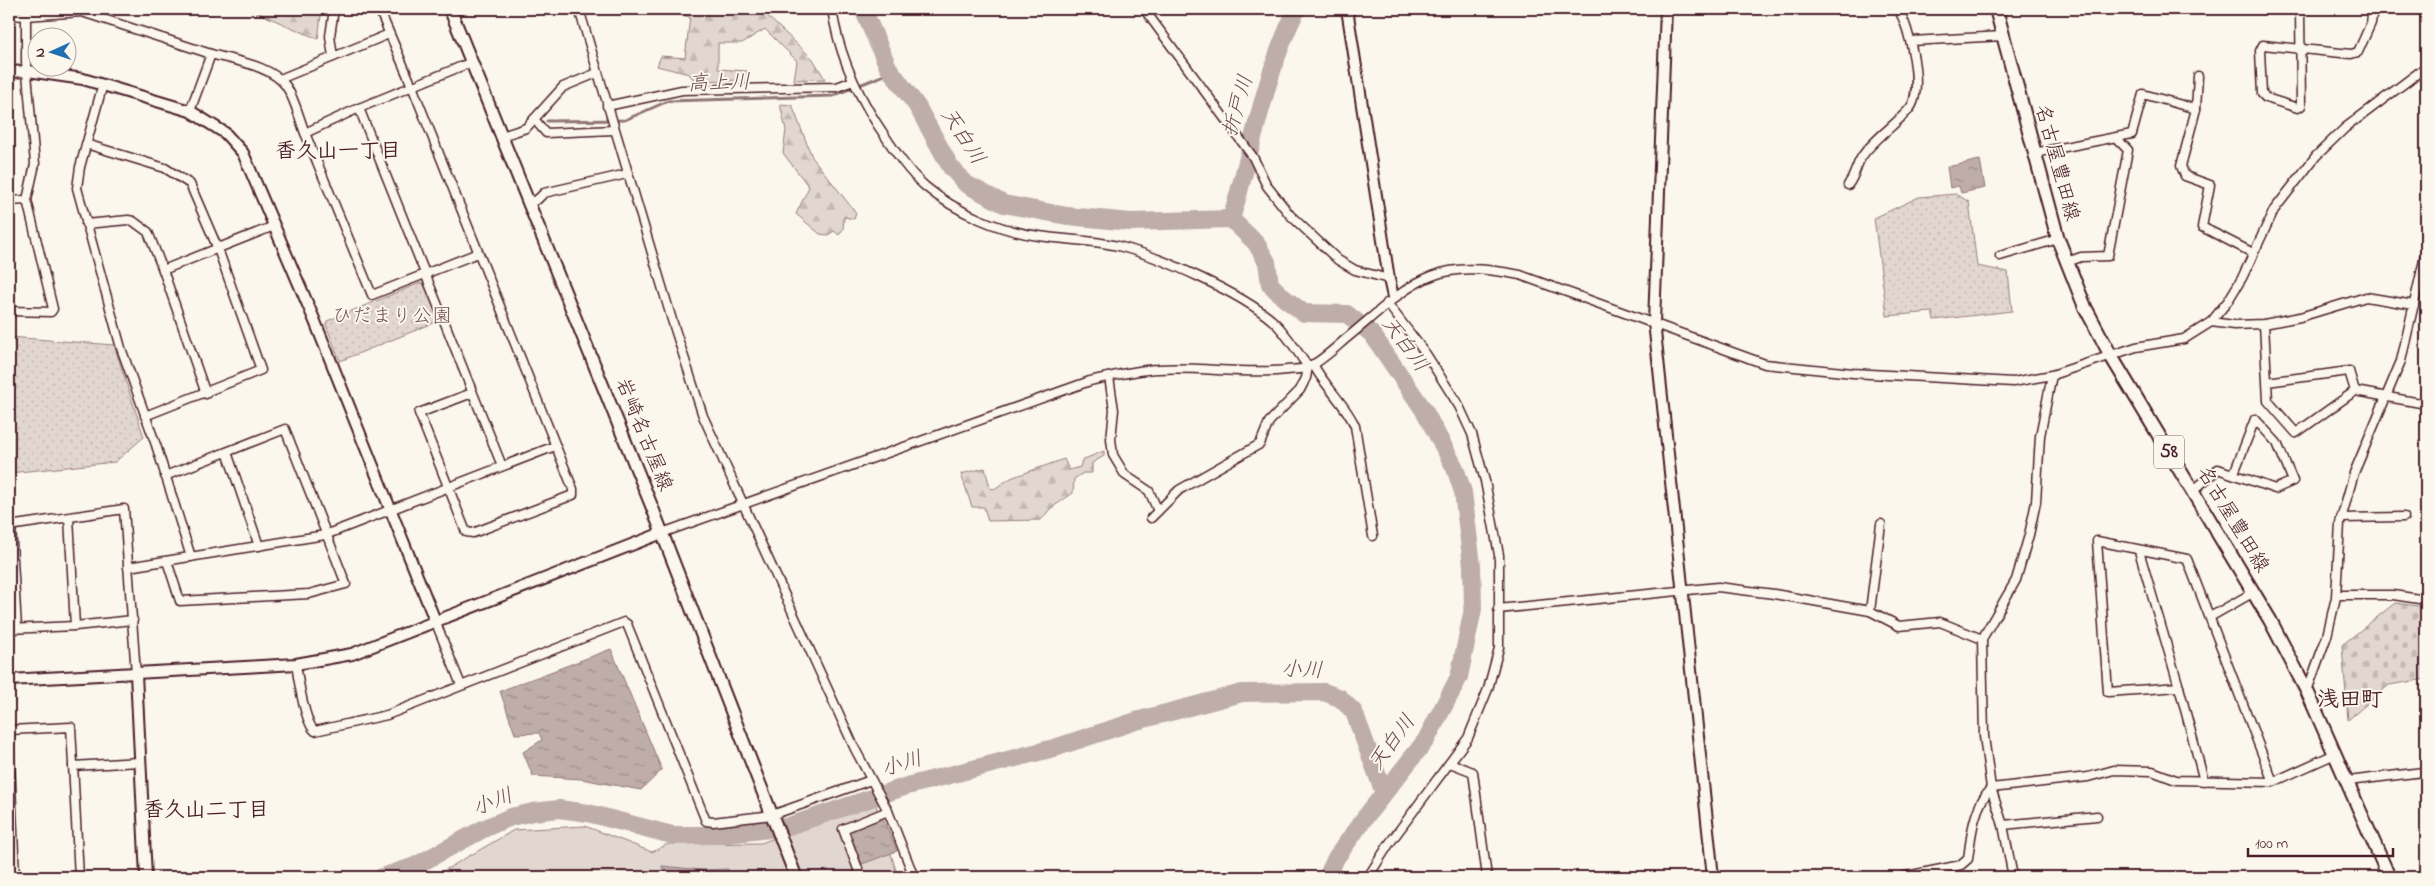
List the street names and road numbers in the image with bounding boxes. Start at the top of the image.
street label: 名古屋豊田線 [2026,101,2086,225]
street label: 岩崎名古屋線 [607,374,679,496]
road number: 58 [2154,436,2184,468]
street label: 名古屋豊田線 [2189,461,2275,579]

